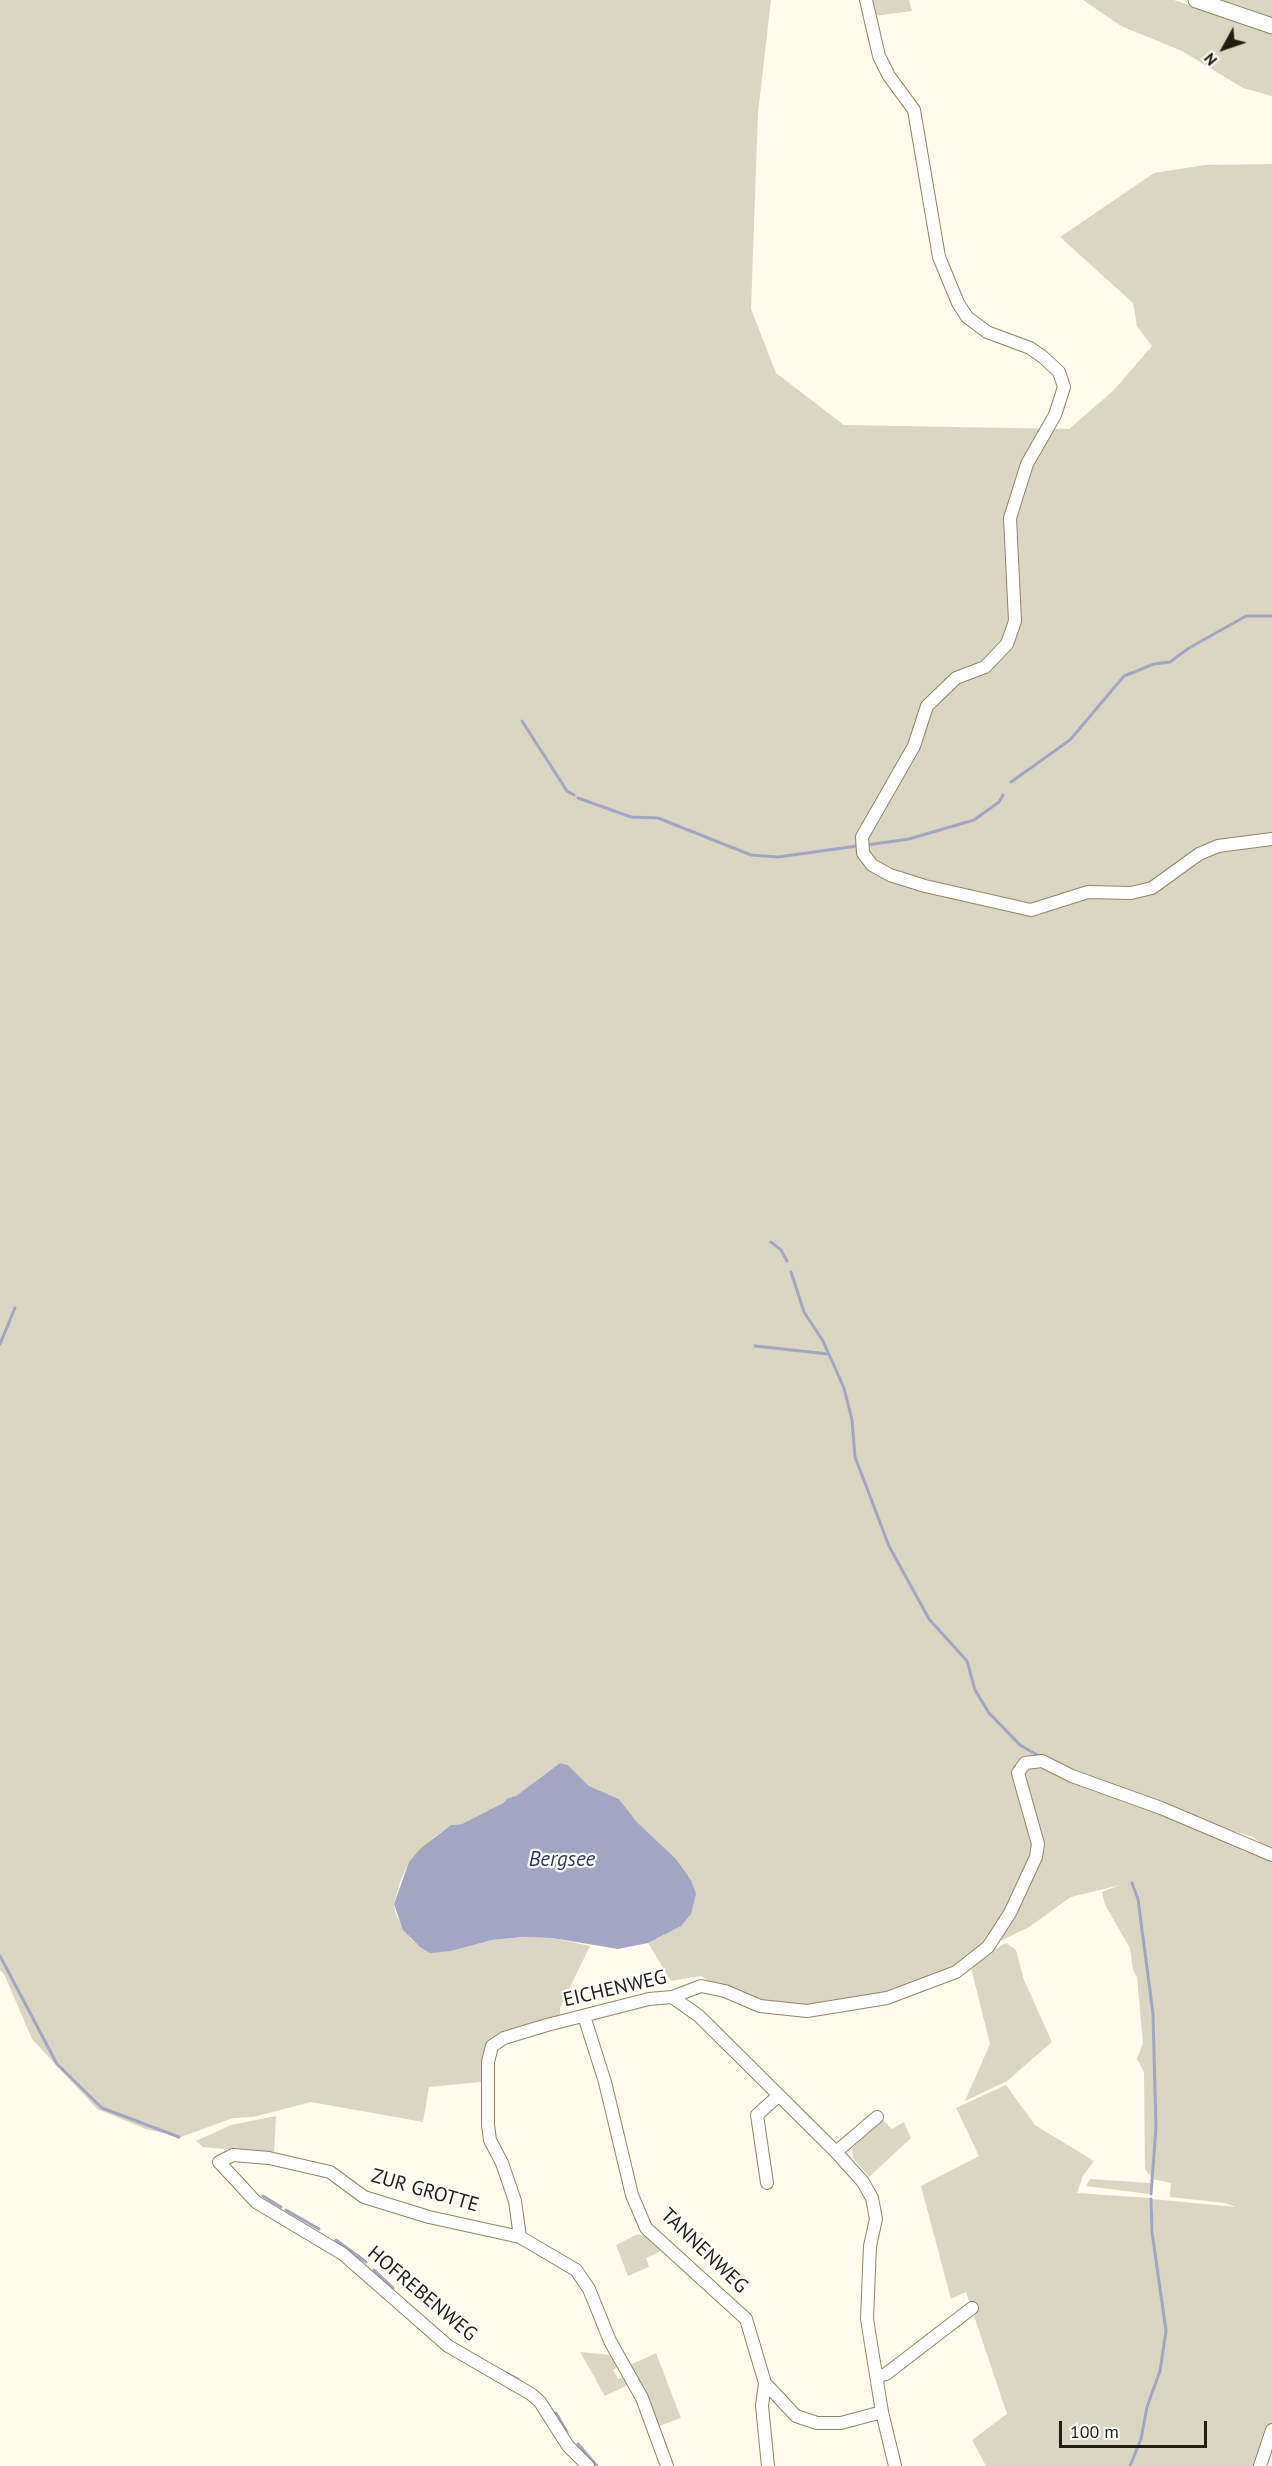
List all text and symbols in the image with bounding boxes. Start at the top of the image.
north arrow [1194,18,1254,78]
text: N [1199,49,1221,70]
water label: Bergsee [529,1847,595,1873]
street label: EICHENWEG [561,1965,669,2013]
street label: ZUR GROTTE [369,2164,481,2218]
street label: TANNENWEG [655,2203,753,2299]
street label: HOFREBENWEG [362,2241,482,2347]
scale bar [1062,2409,1210,2447]
text: 100 m [1070,2420,1119,2443]

